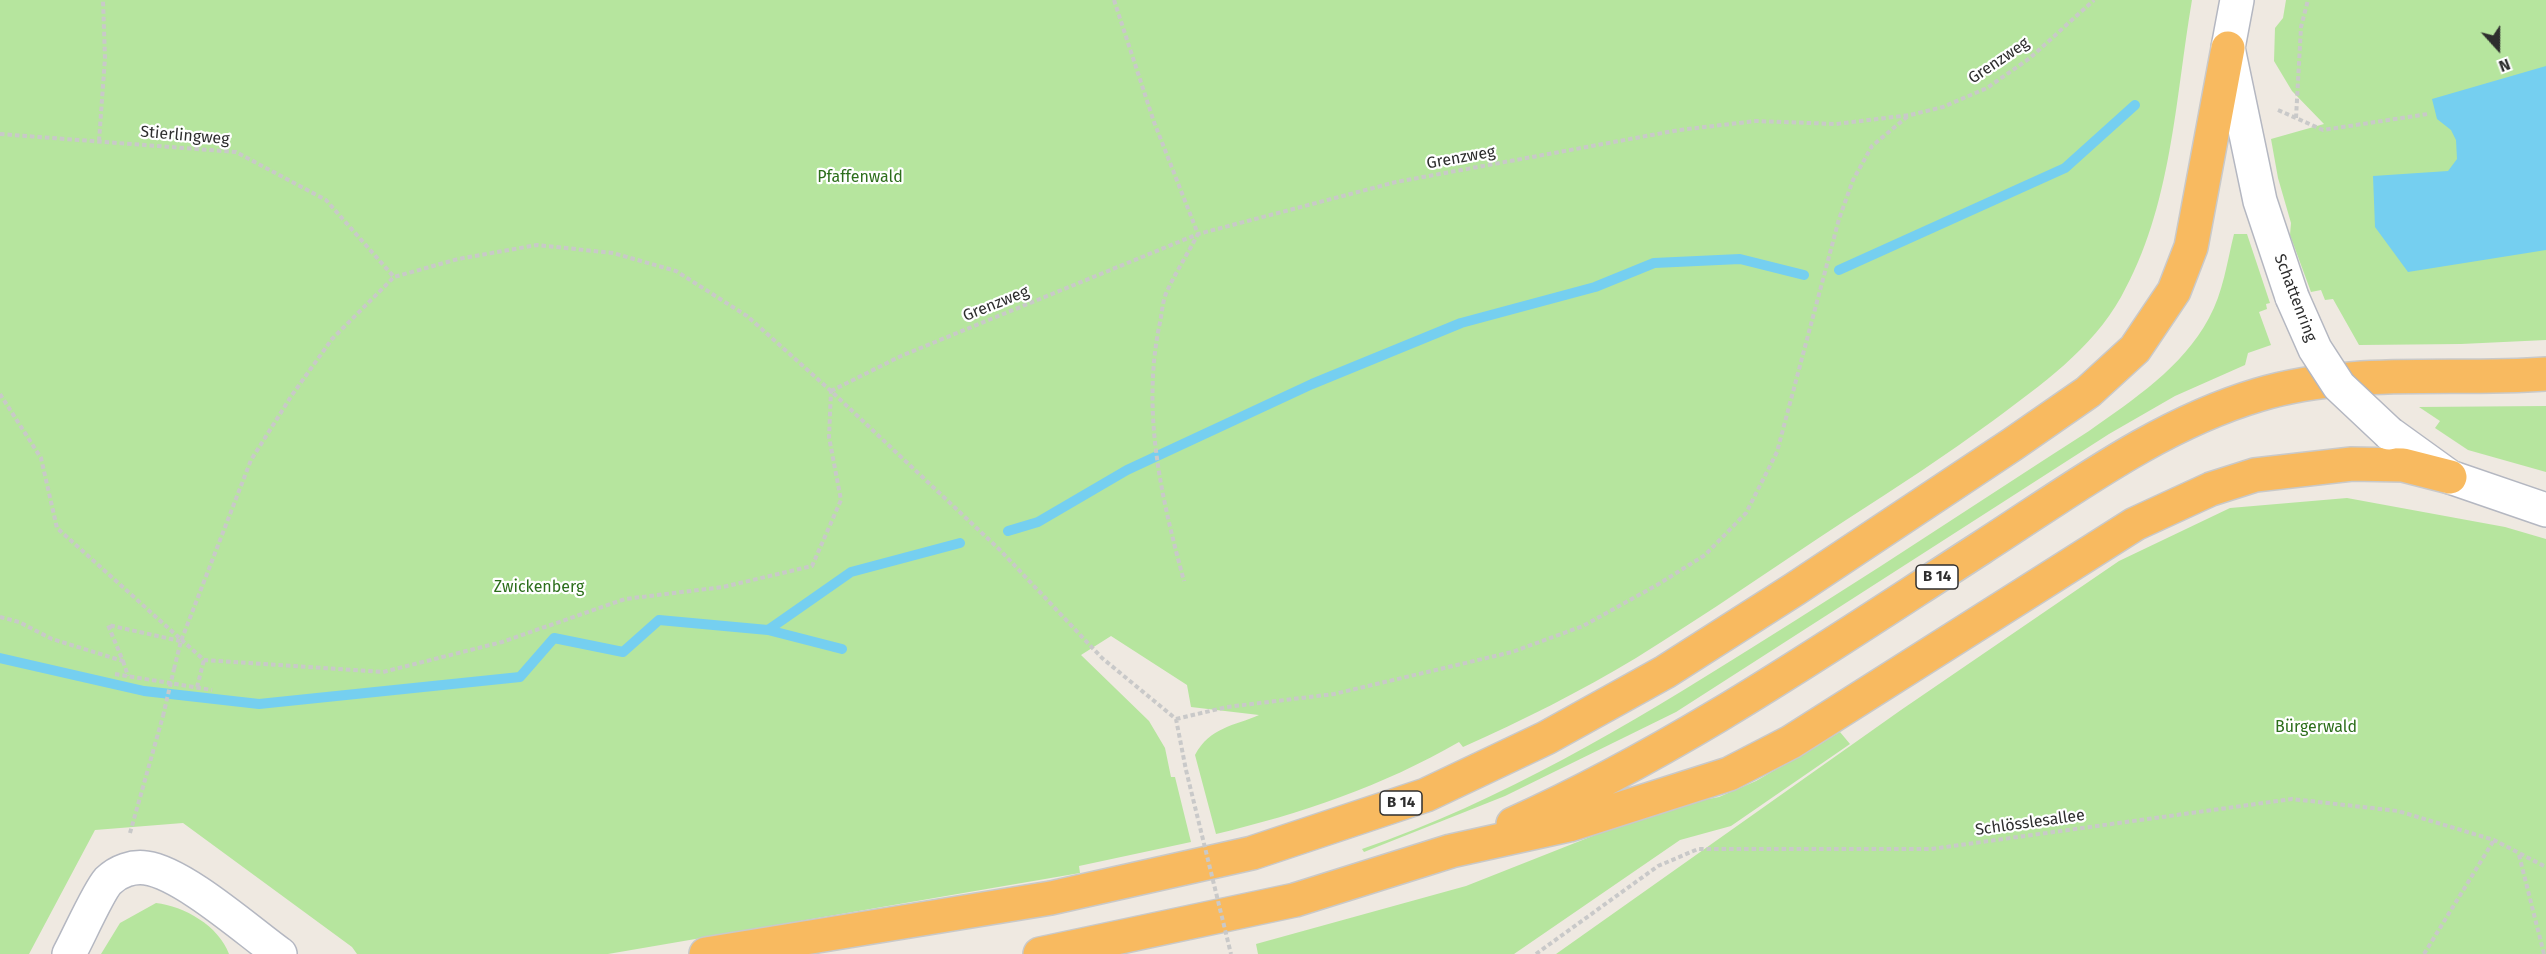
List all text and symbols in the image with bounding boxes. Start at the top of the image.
north arrow [2468,18,2528,78]
street label: Grenzweg [1965,34,2033,88]
text: N [2496,54,2513,76]
street label: Stierlingweg [140,123,230,149]
street label: Grenzweg [1425,143,1497,173]
park label: Pfaffenwald [817,168,903,188]
street label: Schattenring [2270,252,2320,344]
street label: Grenzweg [960,282,1032,326]
road number: B 14 [1916,565,1958,589]
park label: Zwickenberg [494,578,584,598]
park label: Bürgerwald [2275,718,2357,738]
road number: B 14 [1380,791,1422,815]
street label: Schlösslesallee [1974,806,2086,840]

